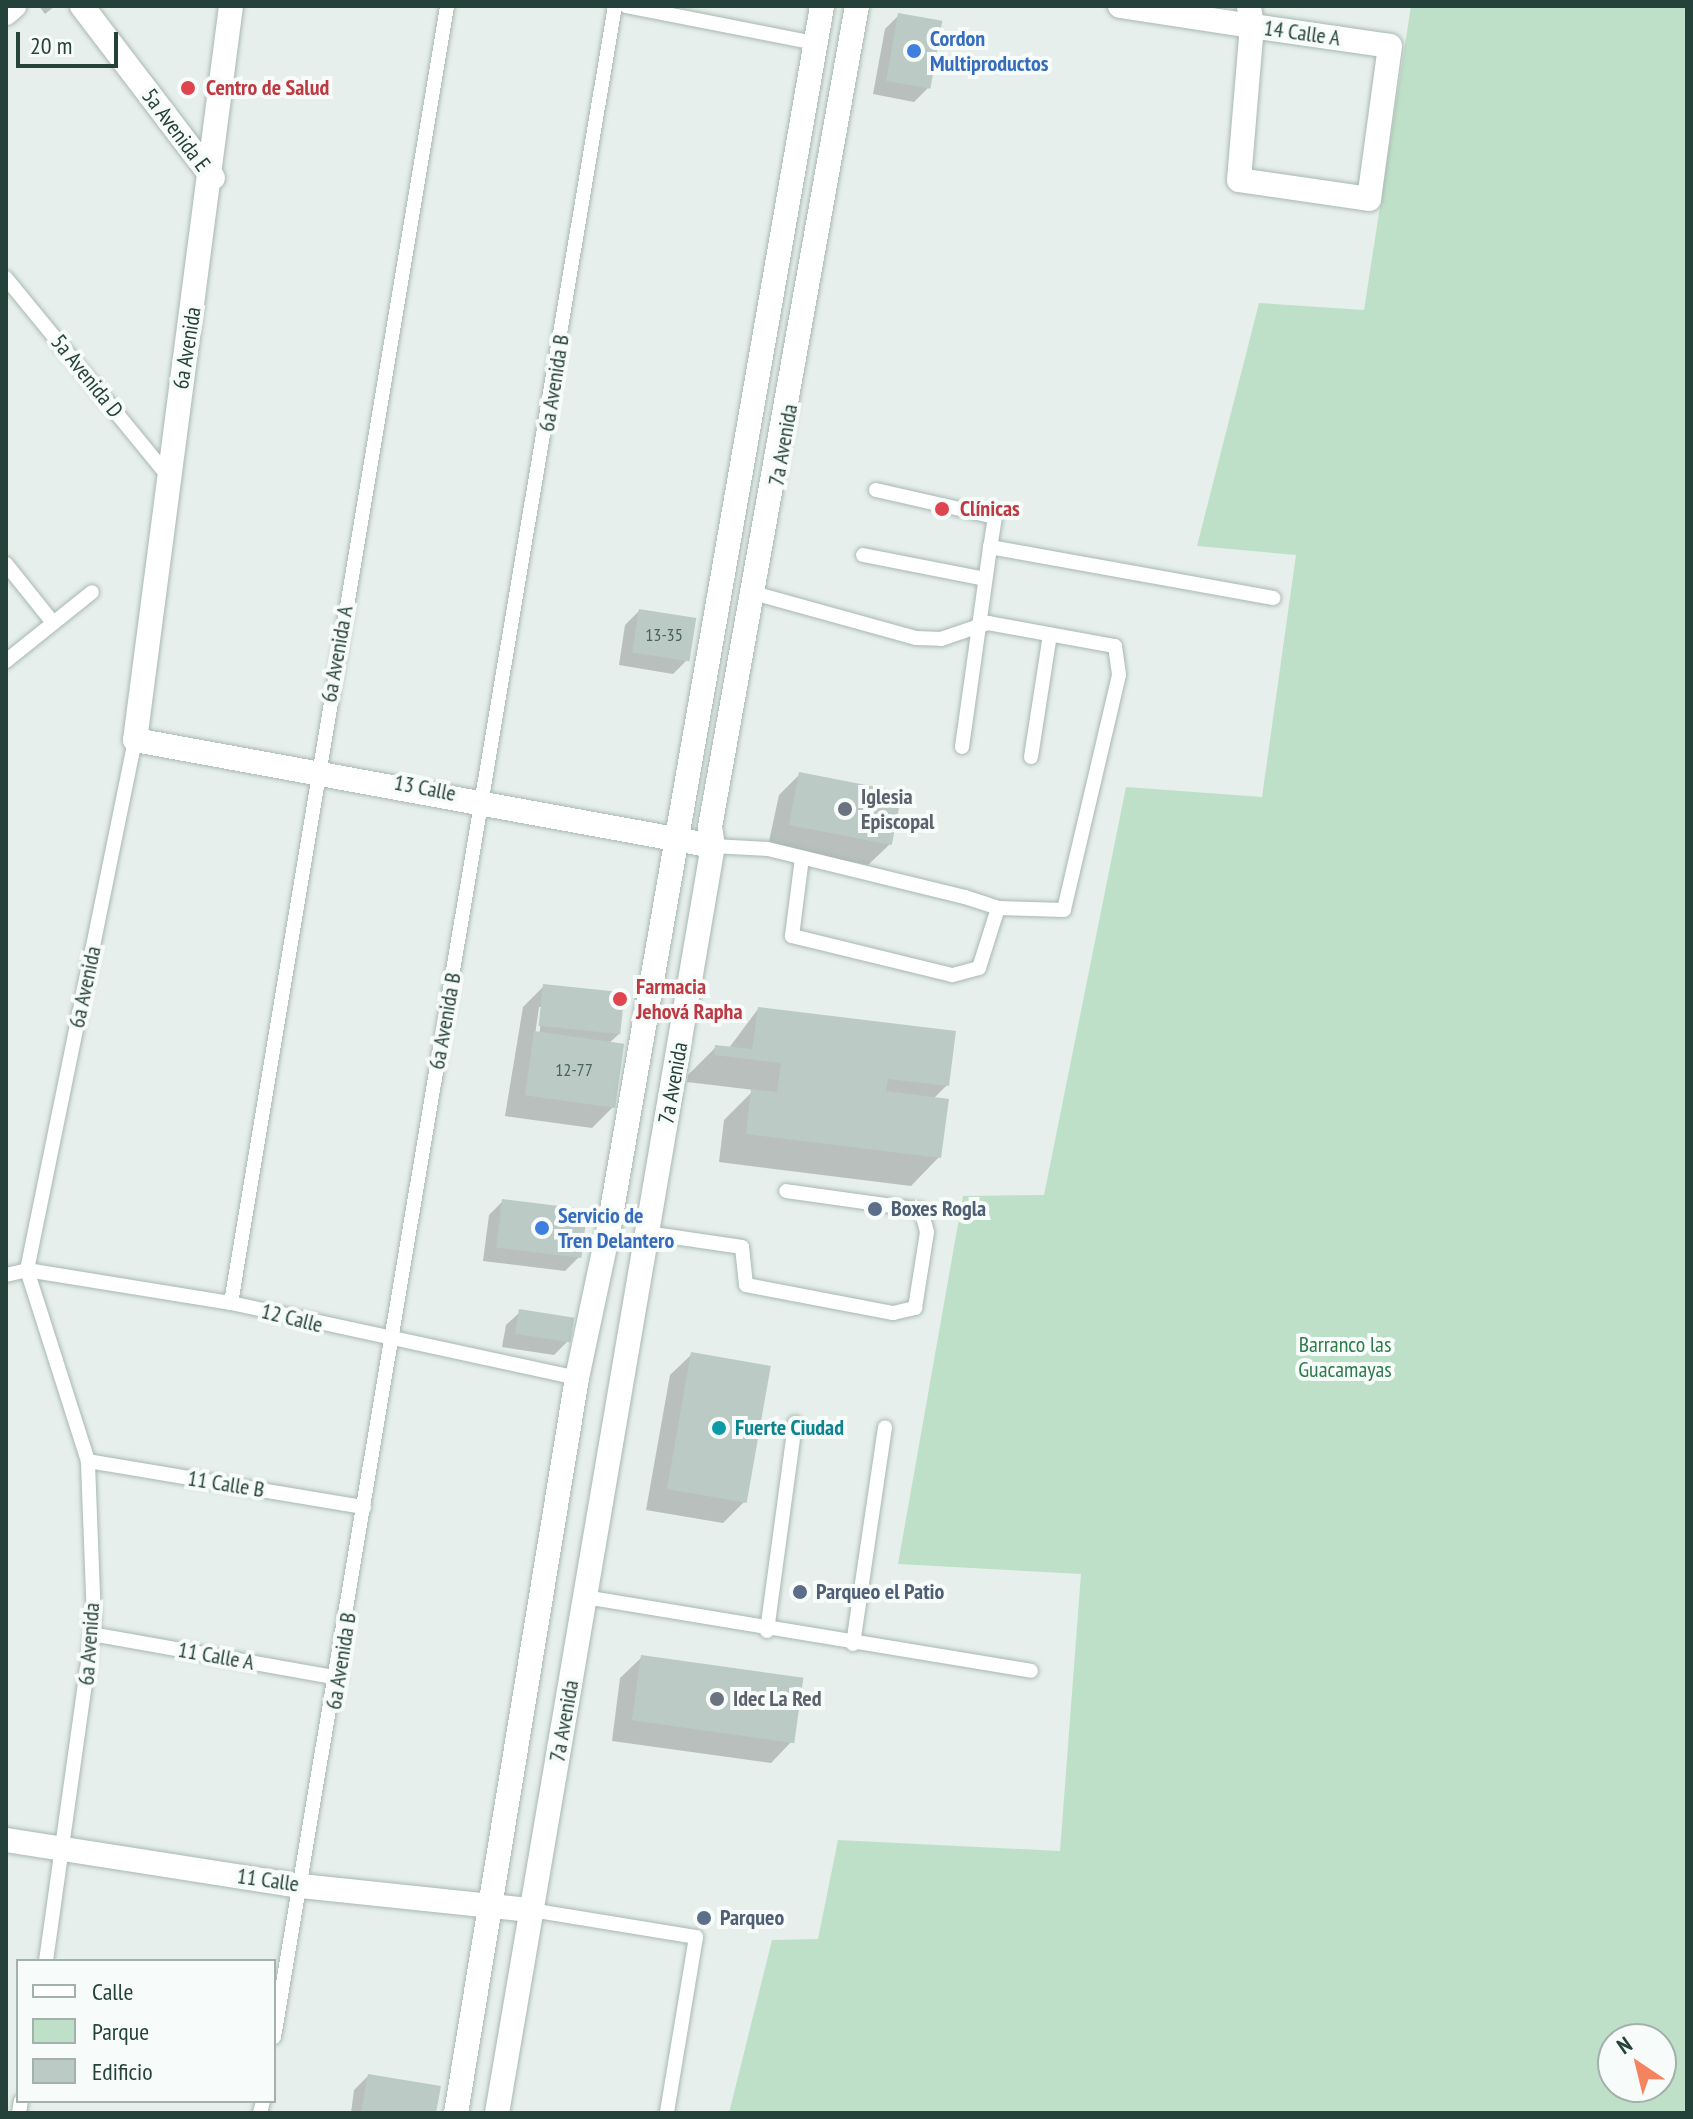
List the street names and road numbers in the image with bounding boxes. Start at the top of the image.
street label: 14 Calle A [1262,15,1342,51]
street label: 5a Avenida E [136,83,216,177]
street label: 6a Avenida [167,305,207,391]
street label: 5a Avenida D [45,329,129,423]
street label: 6a Avenida B [533,332,575,434]
street label: 7a Avenida [763,402,803,488]
street label: 6a Avenida A [315,603,359,705]
street label: 13 Calle [392,769,458,807]
street label: 6a Avenida [63,943,107,1031]
street label: 6a Avenida B [423,970,467,1072]
street label: 7a Avenida [653,1040,693,1126]
street label: 12 Calle [259,1298,325,1338]
street label: 11 Calle B [186,1465,266,1503]
street label: 6a Avenida [73,1601,105,1687]
street label: 6a Avenida B [320,1610,362,1712]
street label: 11 Calle A [176,1636,256,1676]
street label: 7a Avenida [544,1678,584,1764]
street label: 11 Calle [235,1863,301,1897]

